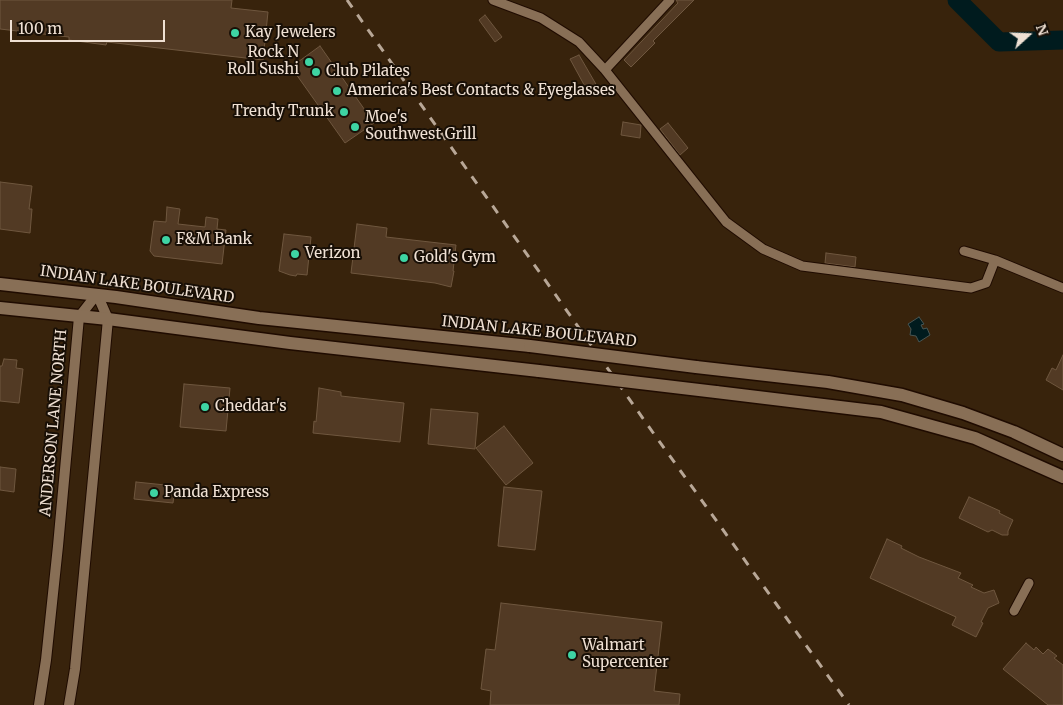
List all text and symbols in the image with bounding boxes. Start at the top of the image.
scale bar [12,10,168,42]
north arrow [1003,10,1053,60]
text: 100 m [18,19,62,38]
text: N [1032,22,1052,38]
place label: Kay Jewelers [245,24,336,42]
marker: Kay Jewelers [229,27,241,39]
place label: Rock N Roll Sushi [227,44,299,79]
marker: Rock N Roll Sushi [303,56,315,68]
place label: Club Pilates [326,63,410,81]
marker: Club Pilates [310,66,322,78]
place label: America's Best Contacts & Eyeglasses [347,82,615,100]
marker: America's Best Contacts & Eyeglasses [331,85,343,97]
place label: Trendy Trunk [232,103,334,121]
marker: Trendy Trunk [338,106,350,118]
place label: Moe's Southwest Grill [365,109,476,144]
marker: Moe's Southwest Grill [349,121,361,133]
place label: F&M Bank [176,231,252,249]
marker: F&M Bank [160,234,172,246]
place label: Verizon [305,245,360,263]
marker: Verizon [289,248,301,260]
place label: Gold's Gym [414,249,496,267]
marker: Gold's Gym [398,252,410,264]
street label: INDIAN LAKE BOULEVARD [39,262,235,308]
street label: INDIAN LAKE BOULEVARD [441,313,637,351]
street label: ANDERSON LANE NORTH [37,329,71,517]
place label: Cheddar's [215,398,287,416]
marker: Cheddar's [199,401,211,413]
place label: Panda Express [164,484,269,502]
marker: Panda Express [148,487,160,499]
place label: Walmart Supercenter [582,637,669,672]
marker: Walmart Supercenter [566,649,578,661]

